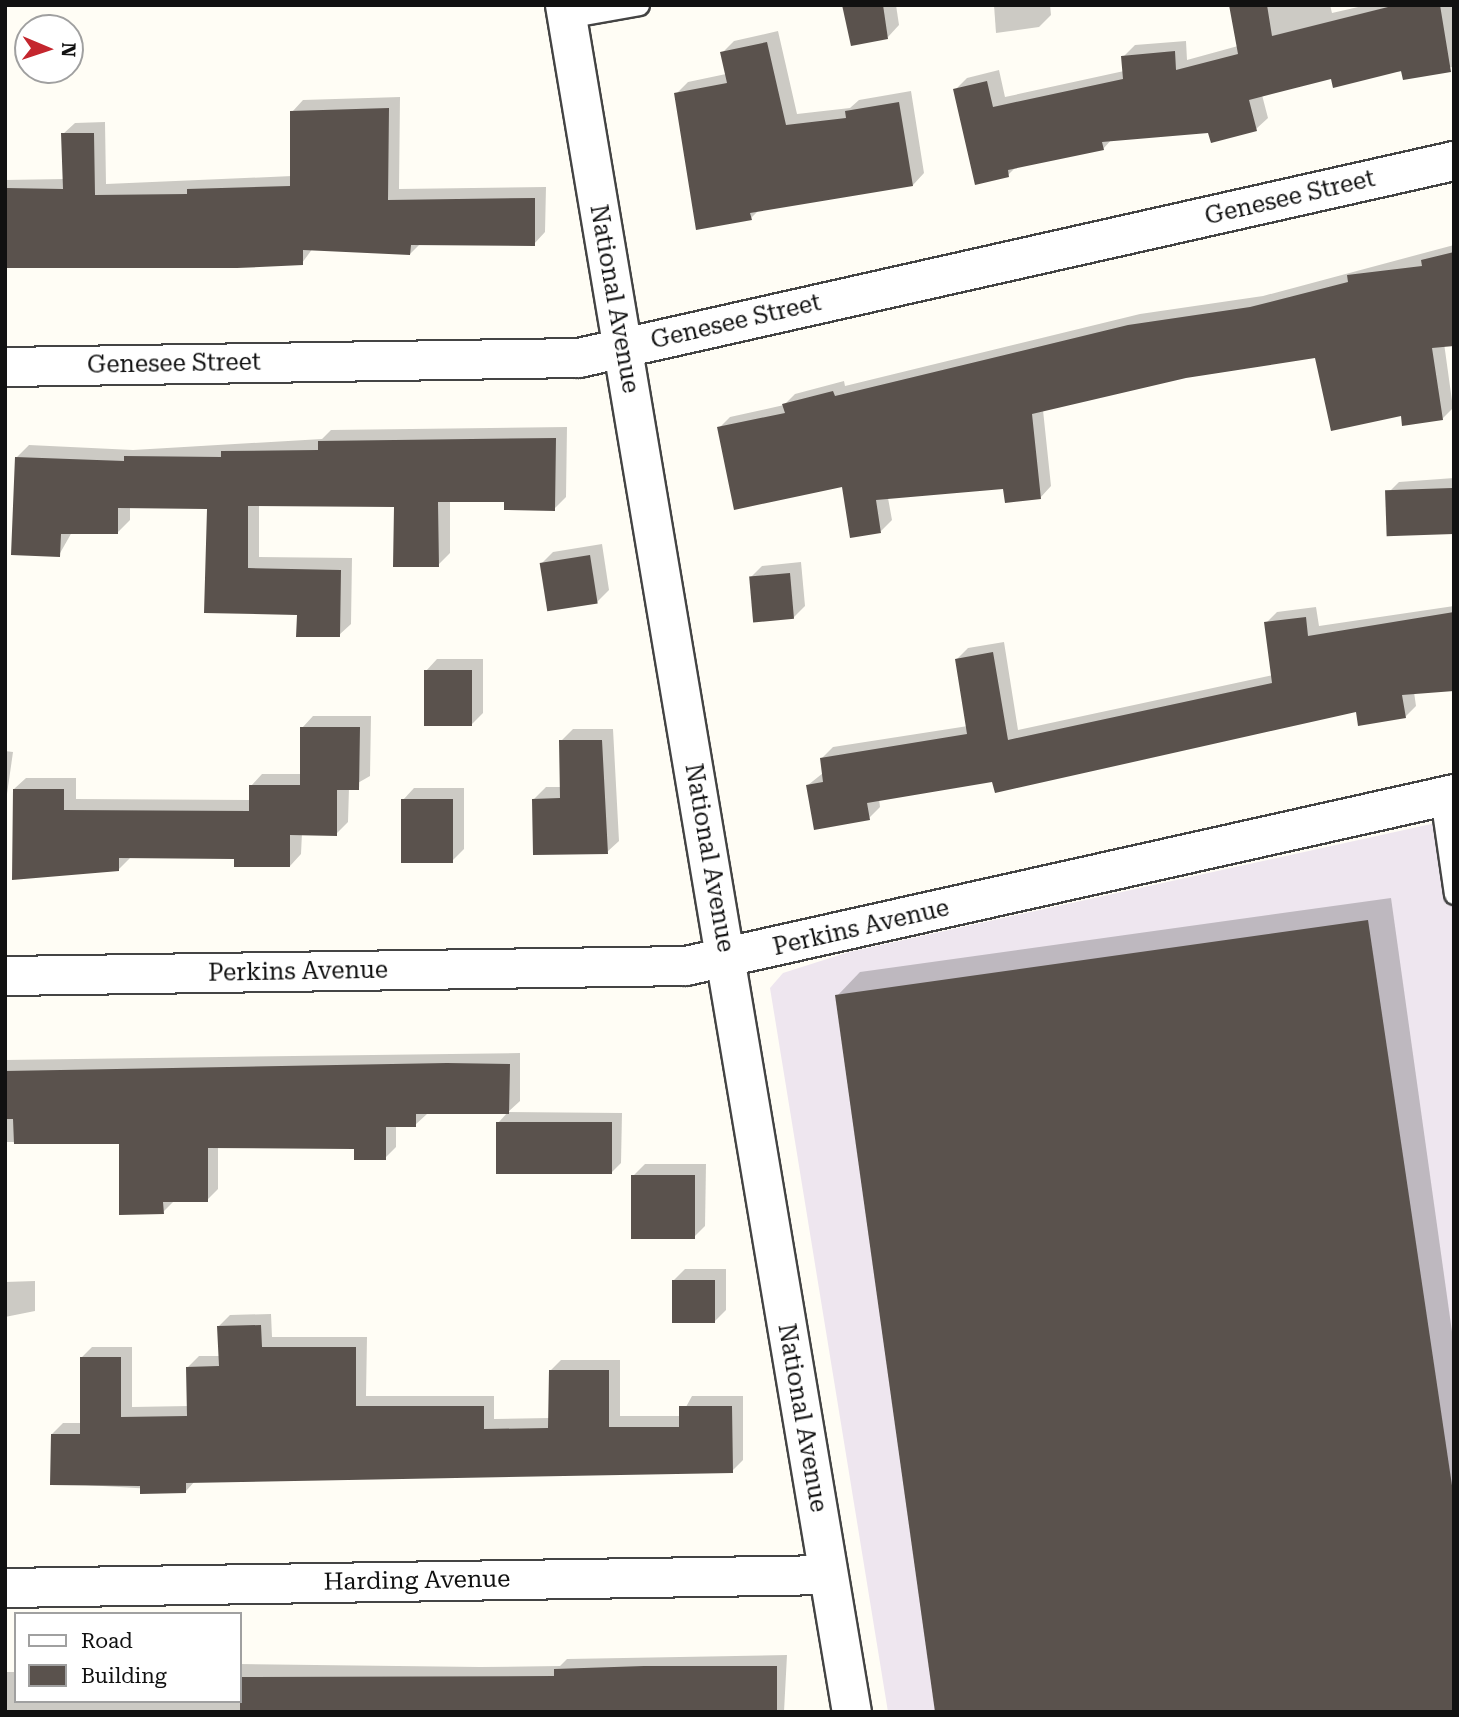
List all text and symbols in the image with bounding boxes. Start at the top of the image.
north arrow [14,14,84,84]
text: N [57,42,80,57]
street label: Genesee Street [1202,164,1378,232]
street label: National Avenue [583,202,645,396]
street label: Genesee Street [648,288,824,356]
street label: Genesee Street [87,348,261,380]
street label: National Avenue [678,761,740,955]
street label: Perkins Avenue [770,894,952,962]
street label: Perkins Avenue [208,956,388,988]
street label: National Avenue [771,1321,833,1515]
street label: Harding Avenue [323,1565,511,1597]
legend [14,1612,242,1703]
text: Road [81,1629,133,1653]
text: Building [81,1664,167,1688]

